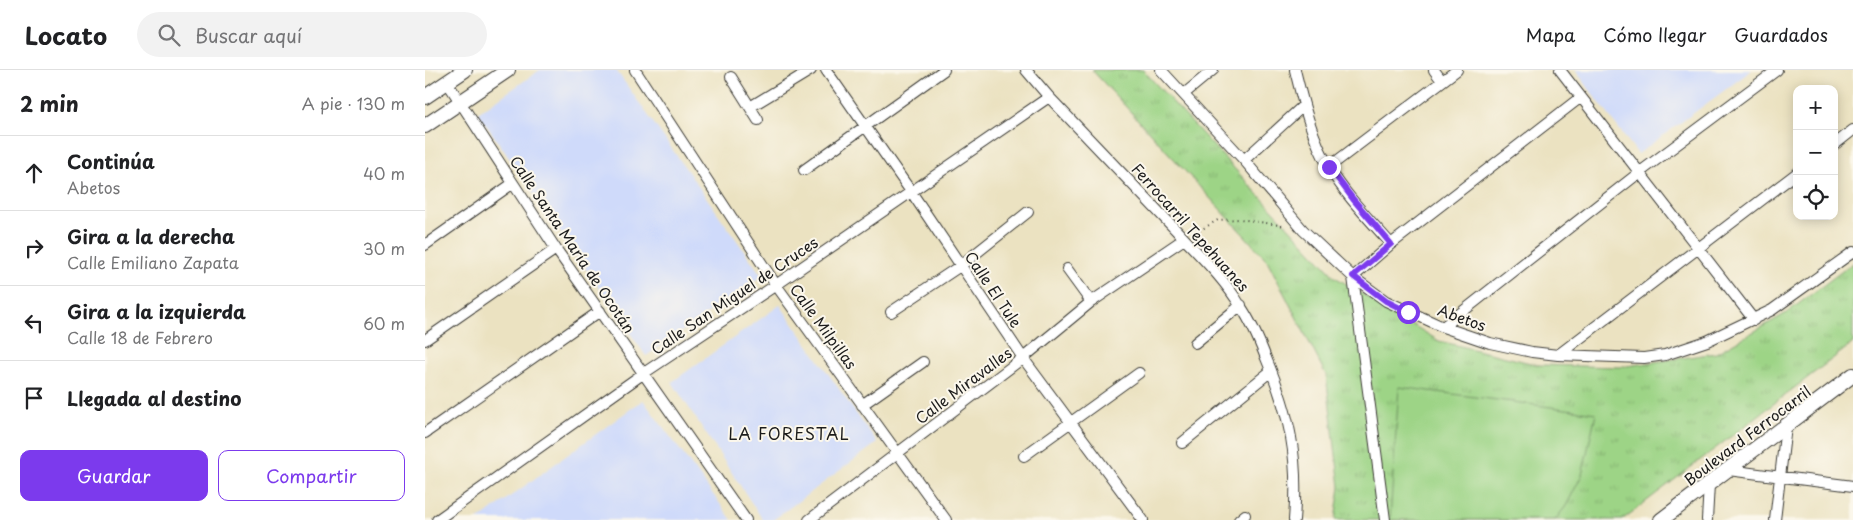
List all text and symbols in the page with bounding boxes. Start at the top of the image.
search box [137,12,487,57]
text: Locato [25,17,107,53]
icon: search [155,21,183,49]
text: Buscar aquí [195,21,302,49]
text: Mapa [1526,21,1575,48]
text: Cómo llegar [1603,21,1706,48]
text: Guardados [1734,21,1828,48]
map controls [1793,85,1838,220]
button: + [1793,85,1838,130]
text: 2 min [20,87,79,119]
text: A pie · 130 m [302,91,405,115]
button: − [1793,130,1838,175]
text: Continúa [67,147,155,175]
street label: Calle Santa María de Ocotán [505,151,641,337]
route end [1318,156,1341,179]
street label: Ferrocarril Tepehuanes [1127,158,1255,297]
icon: ahead [20,159,48,187]
text: 40 m [363,161,405,185]
text: Abetos [67,175,120,199]
button: locate [1793,175,1838,220]
text: Gira a la derecha [67,222,235,250]
street label: Calle San Miguel de Cruces [646,230,822,360]
icon: right [20,234,48,262]
text: 30 m [363,236,405,260]
street label: Calle El Tule [960,246,1028,332]
text: Calle Emiliano Zapata [67,250,239,274]
street label: Calle Milpillas [785,278,863,374]
text: Gira a la izquierda [67,297,246,325]
street label: Abetos [1435,298,1489,336]
route start [1397,301,1420,324]
icon: left [20,309,48,337]
text: 60 m [363,311,405,335]
text: Calle 18 de Febrero [67,325,213,349]
street label: Calle Miravalles [910,341,1016,429]
street label: Boulevard Ferrocarril [1679,380,1815,490]
icon: arrive [20,384,48,412]
text: Llegada al destino [67,384,241,412]
district label: LA FORESTAL [728,421,850,445]
button: Guardar [20,450,208,501]
button: Compartir [218,450,405,501]

